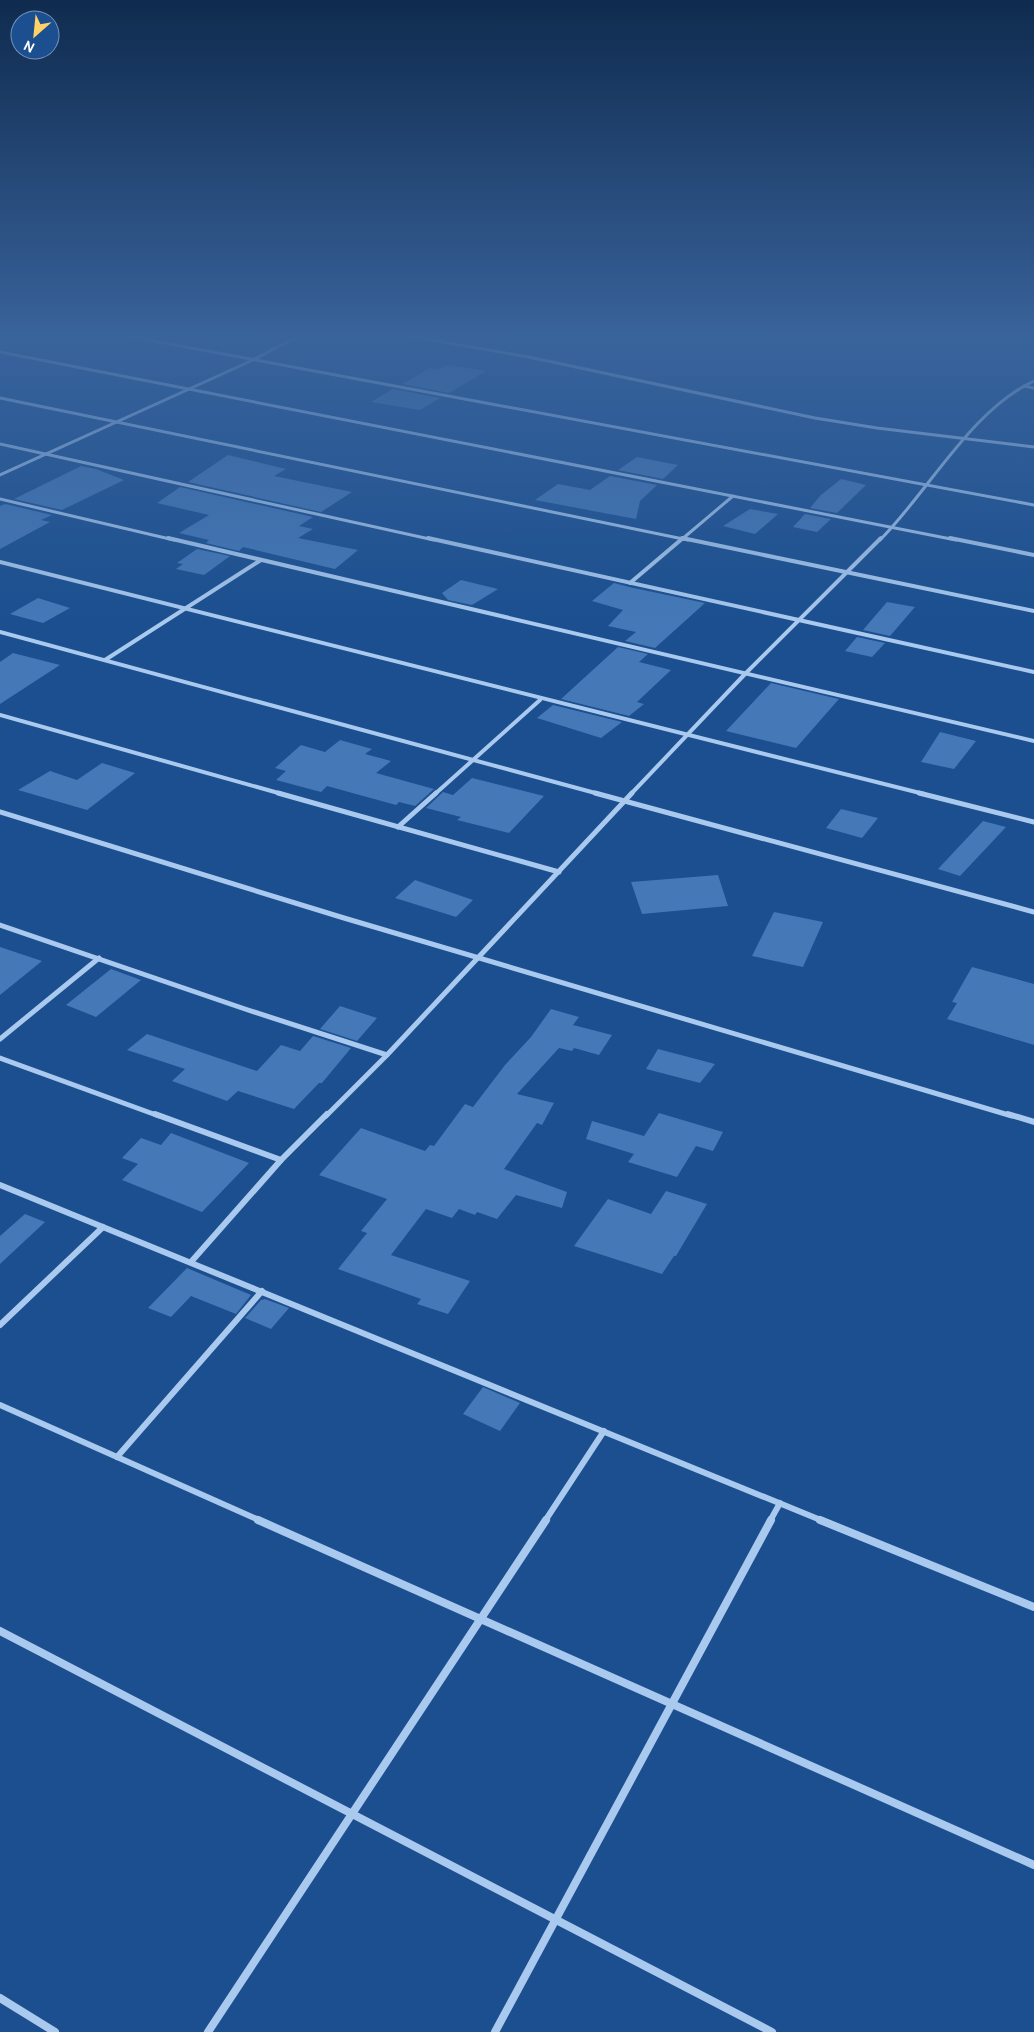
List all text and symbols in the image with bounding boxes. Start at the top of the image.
north arrow [10,10,60,60]
text: N [21,36,38,57]

